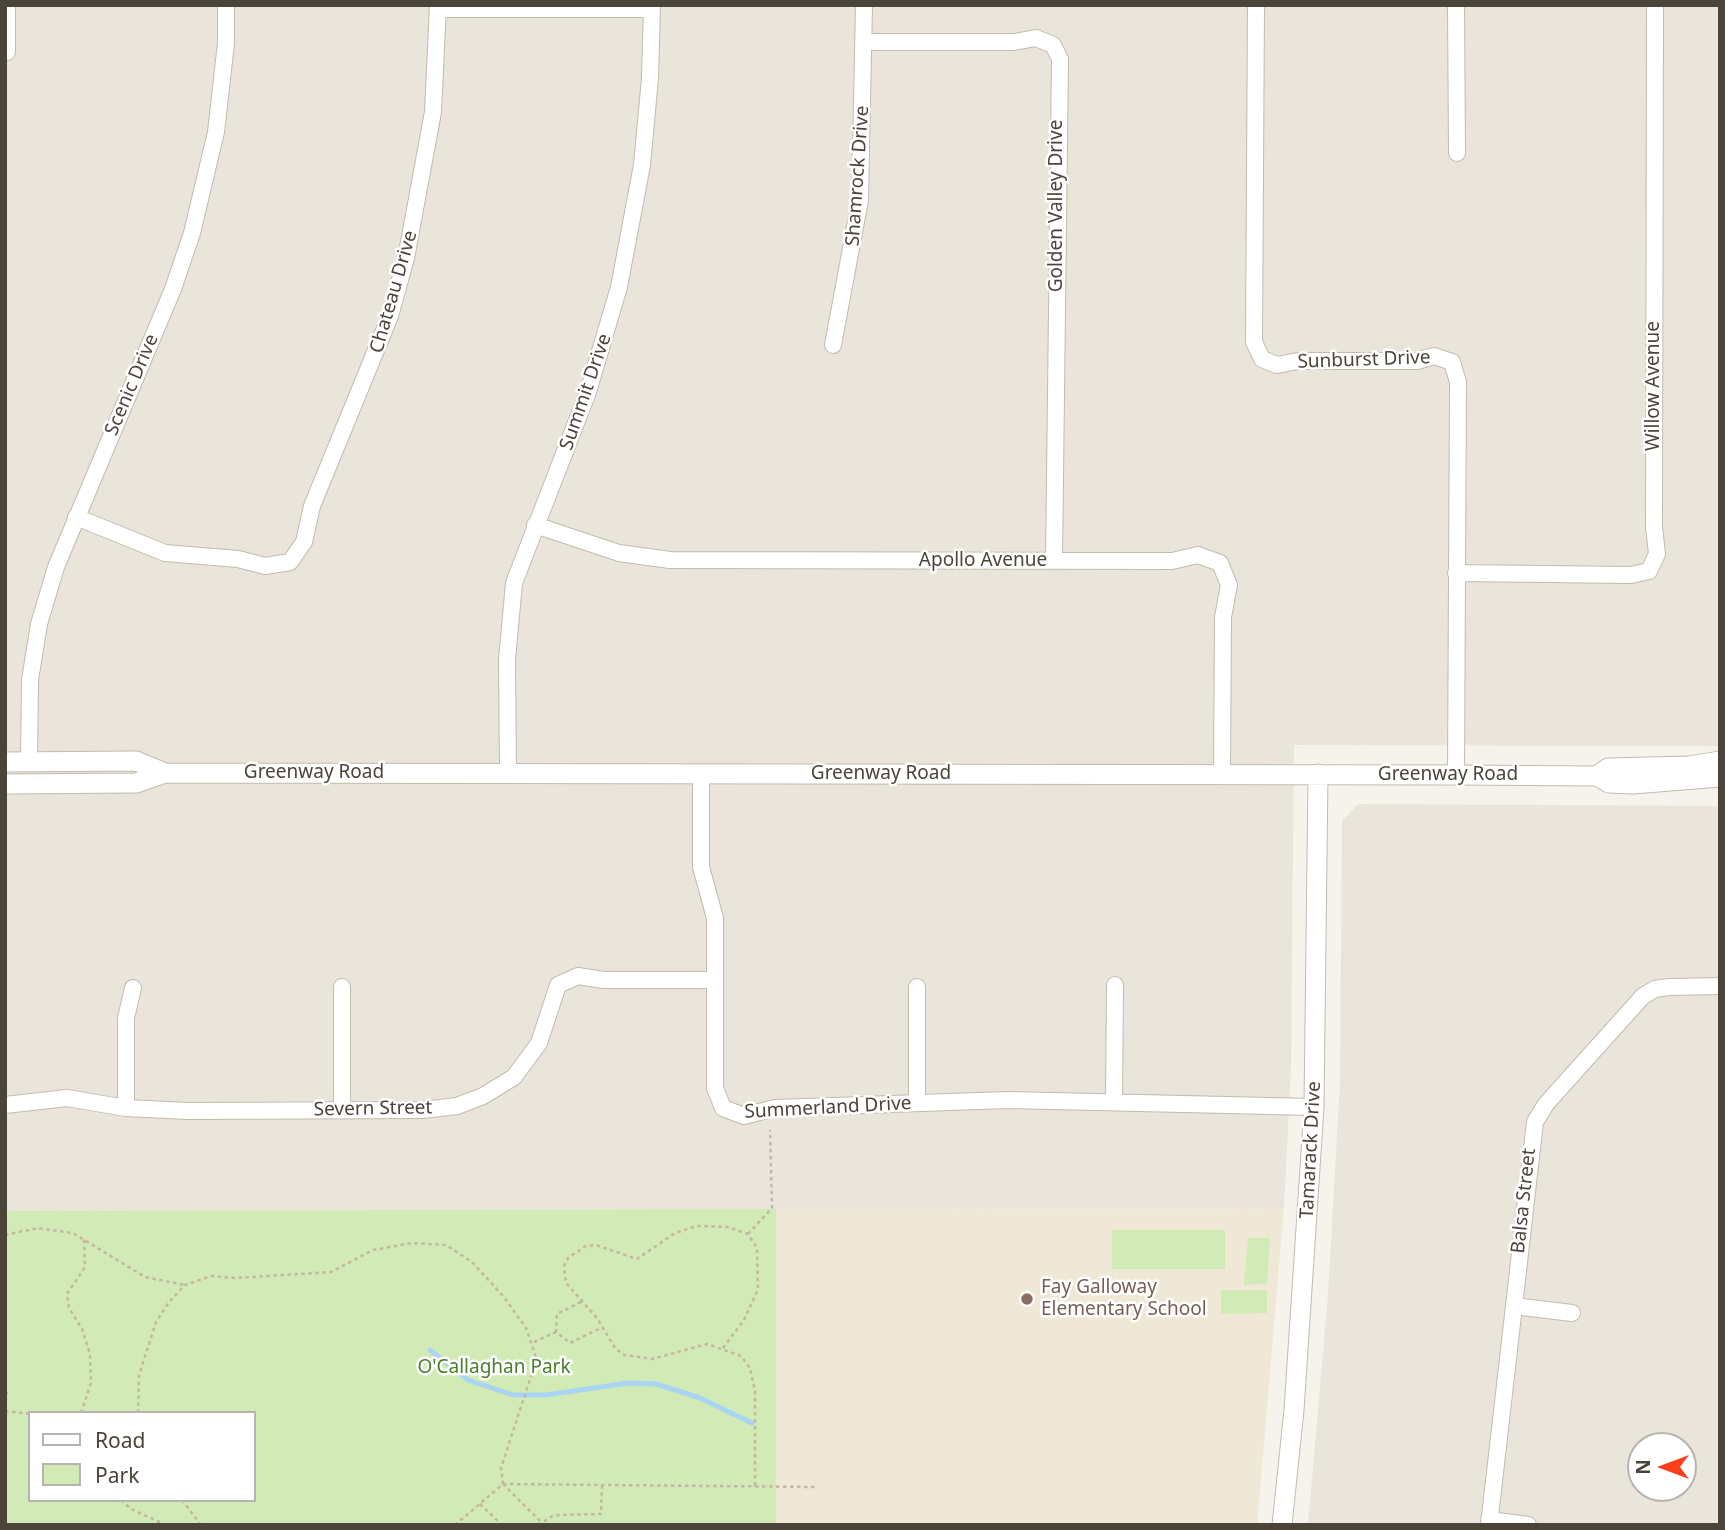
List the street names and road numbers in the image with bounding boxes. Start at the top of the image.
street label: Shamrock Drive [842,105,874,247]
street label: Golden Valley Drive [1046,120,1068,292]
street label: Chateau Drive [366,228,422,356]
street label: Willow Avenue [1643,321,1665,451]
street label: Scenic Drive [100,331,164,439]
street label: Summit Drive [555,331,617,453]
street label: Sunburst Drive [1297,346,1431,374]
street label: Apollo Avenue [919,550,1047,572]
street label: Greenway Road [244,762,384,784]
street label: Greenway Road [811,763,951,785]
street label: Greenway Road [1378,764,1518,786]
street label: Tamarack Drive [1296,1081,1326,1219]
street label: Summerland Drive [744,1092,912,1124]
street label: Severn Street [313,1097,433,1121]
street label: Balsa Street [1507,1147,1541,1255]

